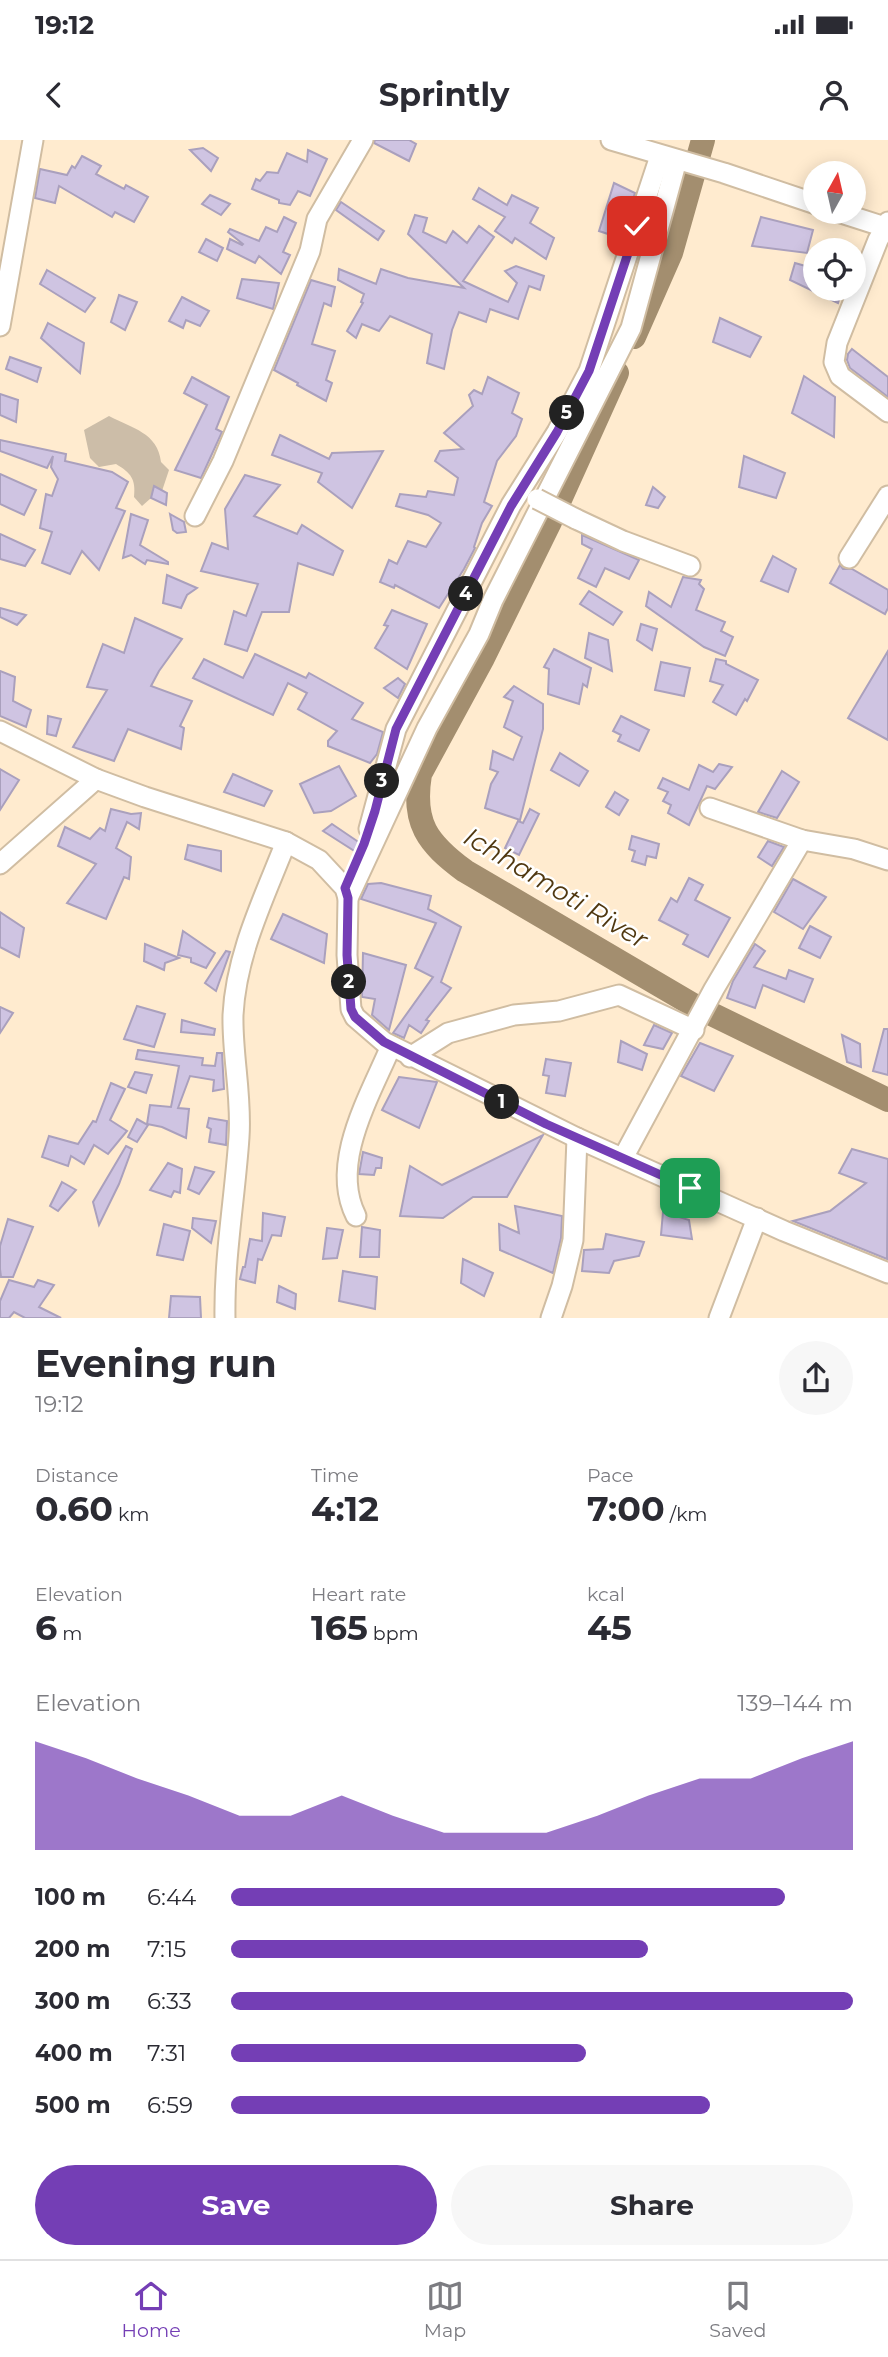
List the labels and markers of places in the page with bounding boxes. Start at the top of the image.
pin [607,196,667,256]
pin: 5 [550,396,584,430]
pin: 4 [448,576,484,612]
pin: 3 [364,764,400,798]
pin: 2 [332,964,366,1000]
pin: 1 [484,1084,520,1119]
pin [660,1158,720,1218]

